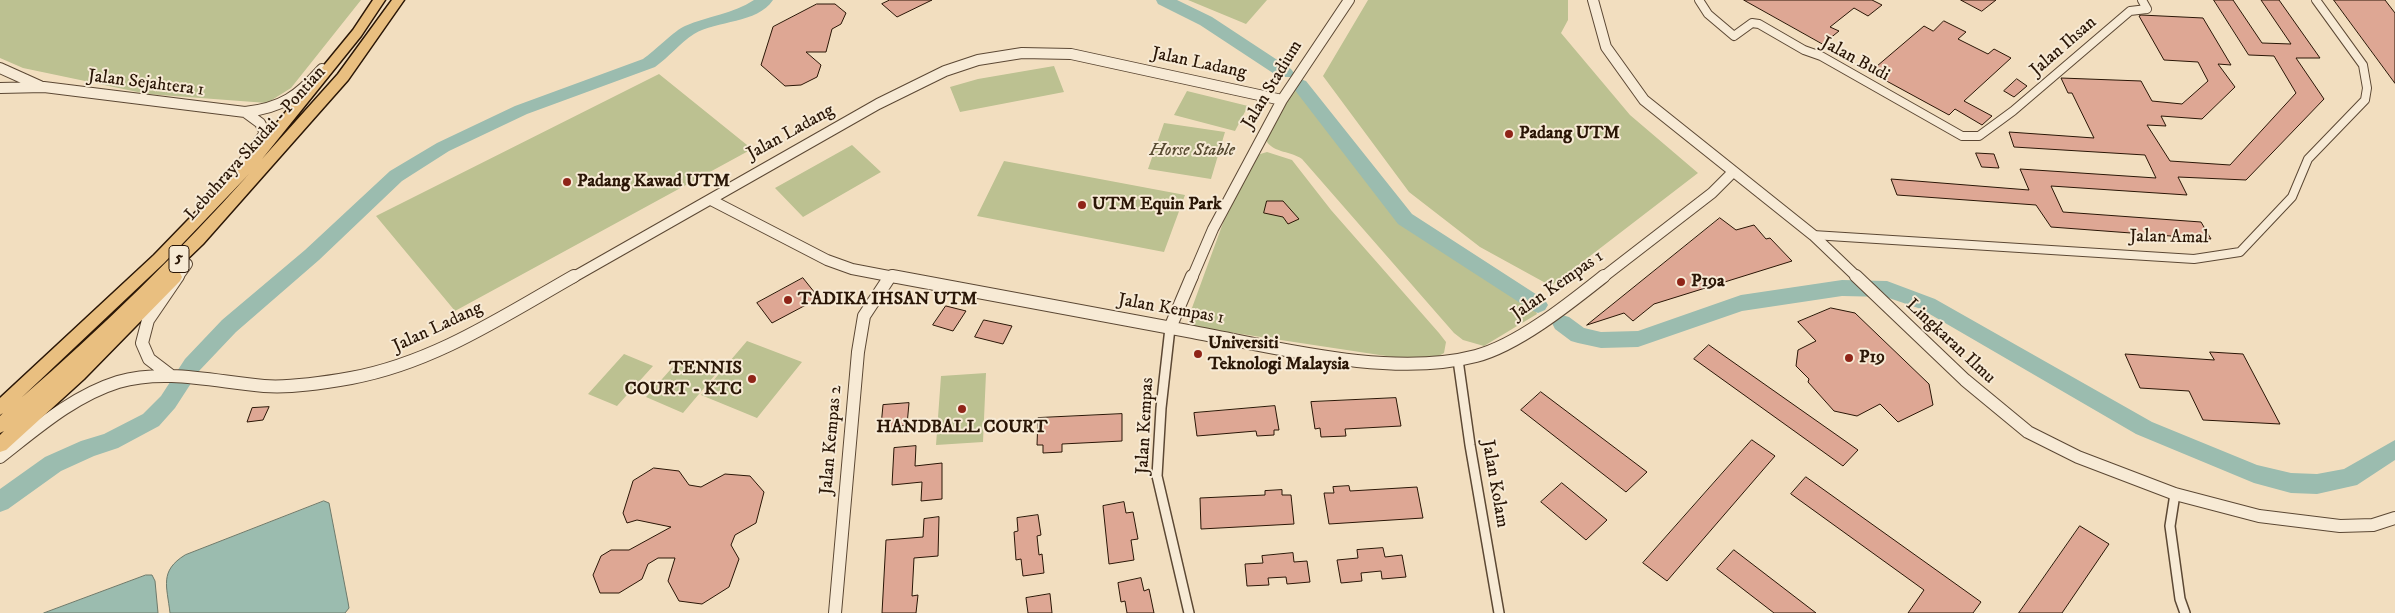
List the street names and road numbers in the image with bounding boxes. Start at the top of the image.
street label: Jalan Ihsan [2026,12,2102,82]
street label: Jalan Budi [1817,33,1893,87]
street label: Jalan Stadium [1238,37,1308,133]
street label: Jalan Ladang [1150,43,1248,85]
street label: Lebuhraya Skudai - Pontian [181,62,331,226]
street label: Jalan Sejahtera 1 [87,66,205,102]
street label: Jalan Ladang [744,100,838,166]
street label: Jalan Amal [2129,227,2209,249]
road number: 5 [169,245,189,272]
street label: Jalan Kempas 1 [1508,246,1608,326]
street label: Jalan Kempas 1 [1116,290,1226,330]
street label: Lingkaran Ilmu [1901,295,1999,389]
street label: Jalan Ladang [390,298,486,358]
street label: Jalan Kempas [1133,377,1159,475]
street label: Jalan Kempas 2 [816,384,848,496]
street label: Jalan Kolam [1476,439,1512,529]

